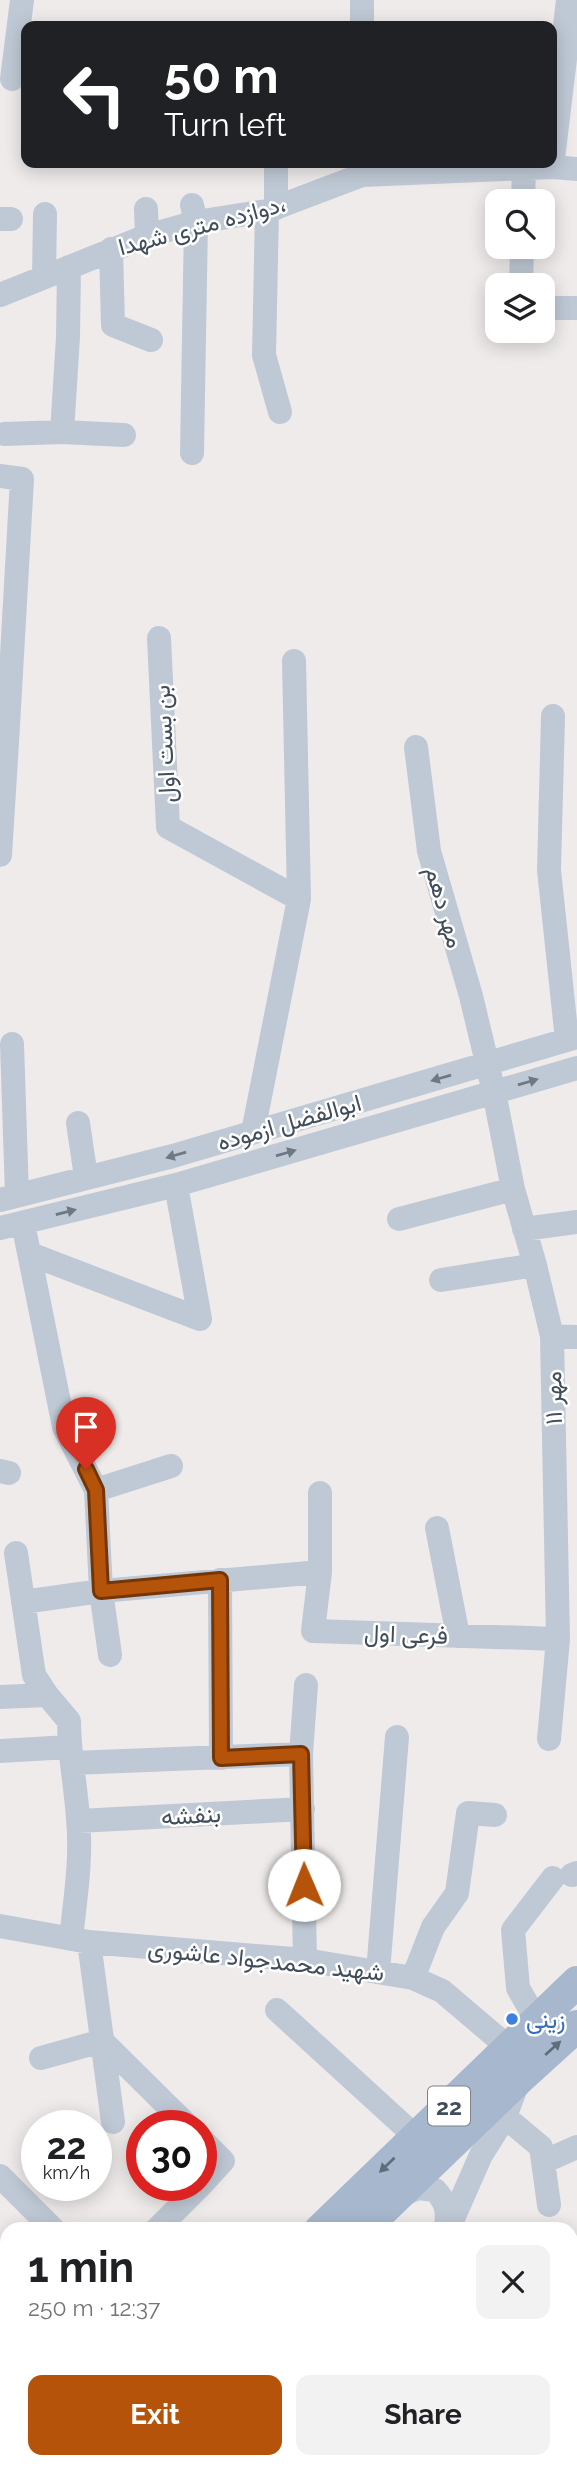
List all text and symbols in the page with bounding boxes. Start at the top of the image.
text: 50 m [164,47,279,104]
icon: left [49,49,140,140]
text: Turn left [164,106,286,143]
street label: دوازده متری شهدا، [115,189,289,262]
map controls [485,189,555,343]
button: search [485,189,555,259]
button: layers [485,273,555,343]
street label: بن بست اول [146,684,183,804]
street label: مهر دهم [418,863,470,952]
one-way arrow [430,1073,451,1083]
one-way arrow [517,1076,539,1087]
street label: ابوالفضل ازموده [214,1088,365,1157]
one-way arrow [276,1147,297,1157]
one-way arrow [165,1150,186,1160]
one-way arrow [55,1206,77,1217]
street label: مهر ۱۱ [538,1371,569,1425]
pin [56,1397,116,1469]
icon: arrive [67,1408,105,1446]
street label: فرعی اول [363,1618,449,1651]
street label: بنفشه [160,1799,222,1831]
position arrow [267,1848,341,1922]
street label: شهید محمدجواد عاشوری [146,1933,386,1988]
place label: زینی [526,2005,565,2035]
marker: زینی [504,2011,520,2027]
one-way arrow [545,2040,562,2056]
road number: 22 [428,2086,470,2126]
speed limit sign: 30 [126,2110,217,2201]
text: 22 [47,2126,86,2167]
one-way arrow [379,2157,396,2173]
text: km/h [43,2162,90,2183]
text: 1 min [28,2243,134,2292]
button: close [476,2245,550,2319]
text: 250 m · 12:37 [28,2294,160,2321]
button: Exit [28,2375,282,2455]
button: Share [296,2375,550,2455]

